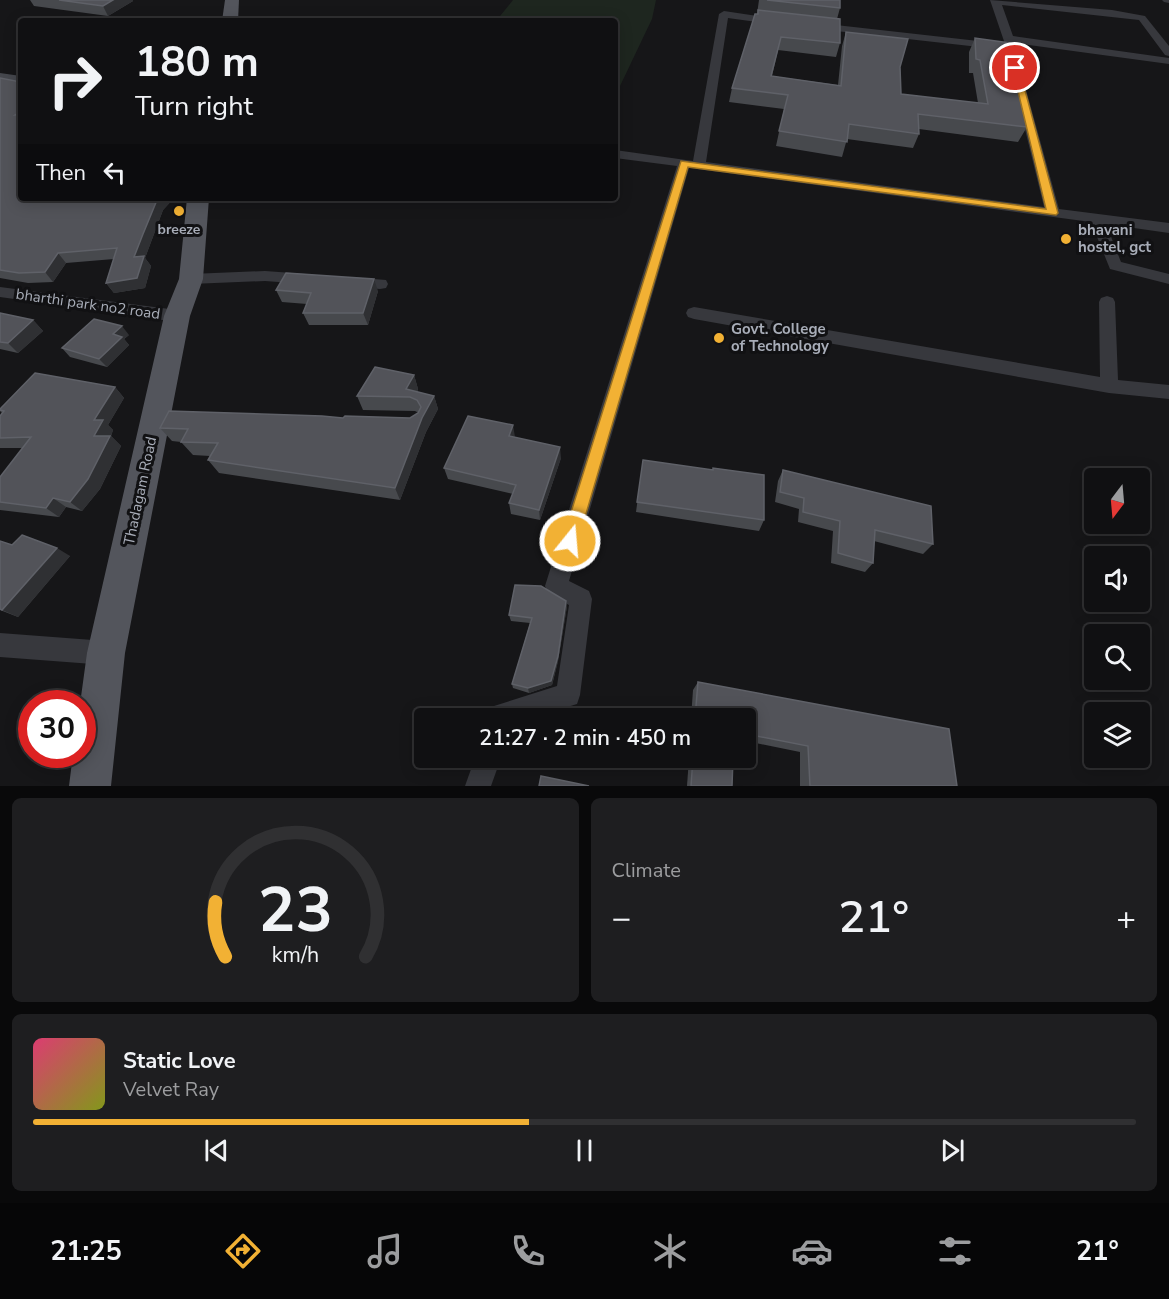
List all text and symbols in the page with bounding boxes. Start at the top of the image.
text: 180 m [135,34,259,91]
icon: right [36,42,114,120]
pin [989,42,1040,93]
icon: arrive [998,51,1031,84]
text: Turn right [135,88,253,125]
icon: left [98,156,131,189]
text: Then [36,158,86,188]
marker: breeze [172,204,186,218]
place label: breeze [158,220,201,239]
place label: bhavani hostel, gct [1078,220,1151,257]
marker: bhavani hostel, gct [1059,232,1073,246]
street label: bharthi park no2 road [15,284,161,324]
place label: Govt. College of Technology [731,319,829,356]
marker: Govt. College of Technology [712,331,726,345]
street label: Thadagam Road [119,435,161,547]
north arrow [1084,468,1150,534]
map controls [1084,468,1150,768]
position arrow [538,509,602,573]
button: sound [1084,546,1150,612]
button: search [1084,624,1150,690]
speed limit sign: 30 [18,690,96,768]
button: layers [1084,702,1150,768]
text: 21:27 · 2 min · 450 m [479,723,691,753]
text: Climate [612,857,681,884]
text: 23 [258,868,333,953]
text: 21° [838,887,909,948]
text: − [612,896,631,941]
text: + [1116,896,1136,941]
text: km/h [272,940,319,970]
text: Static Love [123,1046,236,1076]
text: Velvet Ray [123,1076,219,1103]
icon: previous [200,1134,233,1167]
icon: pause [568,1134,601,1167]
icon: next [936,1134,969,1167]
icon: directions [222,1230,264,1272]
icon: music [364,1230,406,1272]
icon: phone [507,1230,549,1272]
icon: climate [649,1230,691,1272]
icon: car [791,1230,833,1272]
icon: filters [934,1230,976,1272]
text: 21:25 [50,1233,122,1270]
text: 21° [1076,1233,1119,1270]

